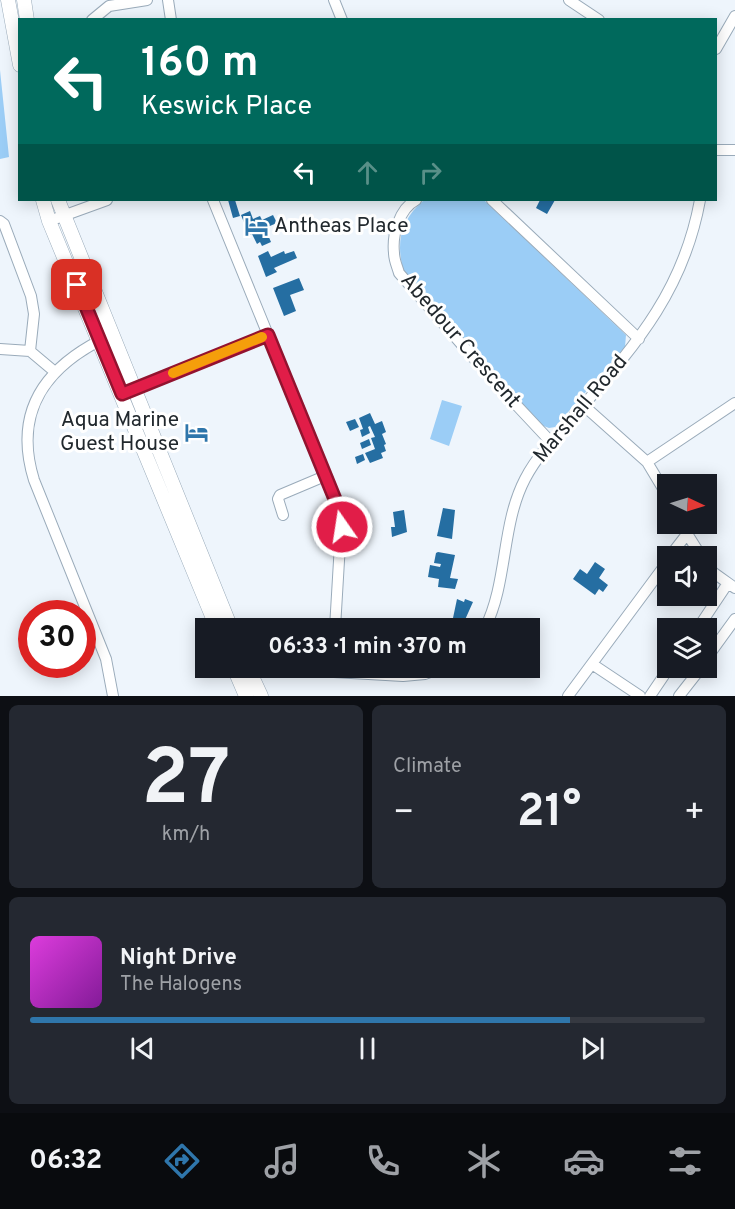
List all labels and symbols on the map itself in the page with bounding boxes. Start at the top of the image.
hotel icon: Antheas Place [243,213,269,239]
place label: Antheas Place [274,213,409,240]
pin [51,259,102,310]
street label: Abedour Crescent [394,268,526,414]
street label: Marshall Road [528,349,634,469]
place label: Aqua Marine Guest House [60,407,179,458]
hotel icon: Aqua Marine Guest House [184,419,210,445]
north arrow [657,474,717,534]
position arrow [310,495,374,559]
speed limit sign: 30 [18,600,96,678]

